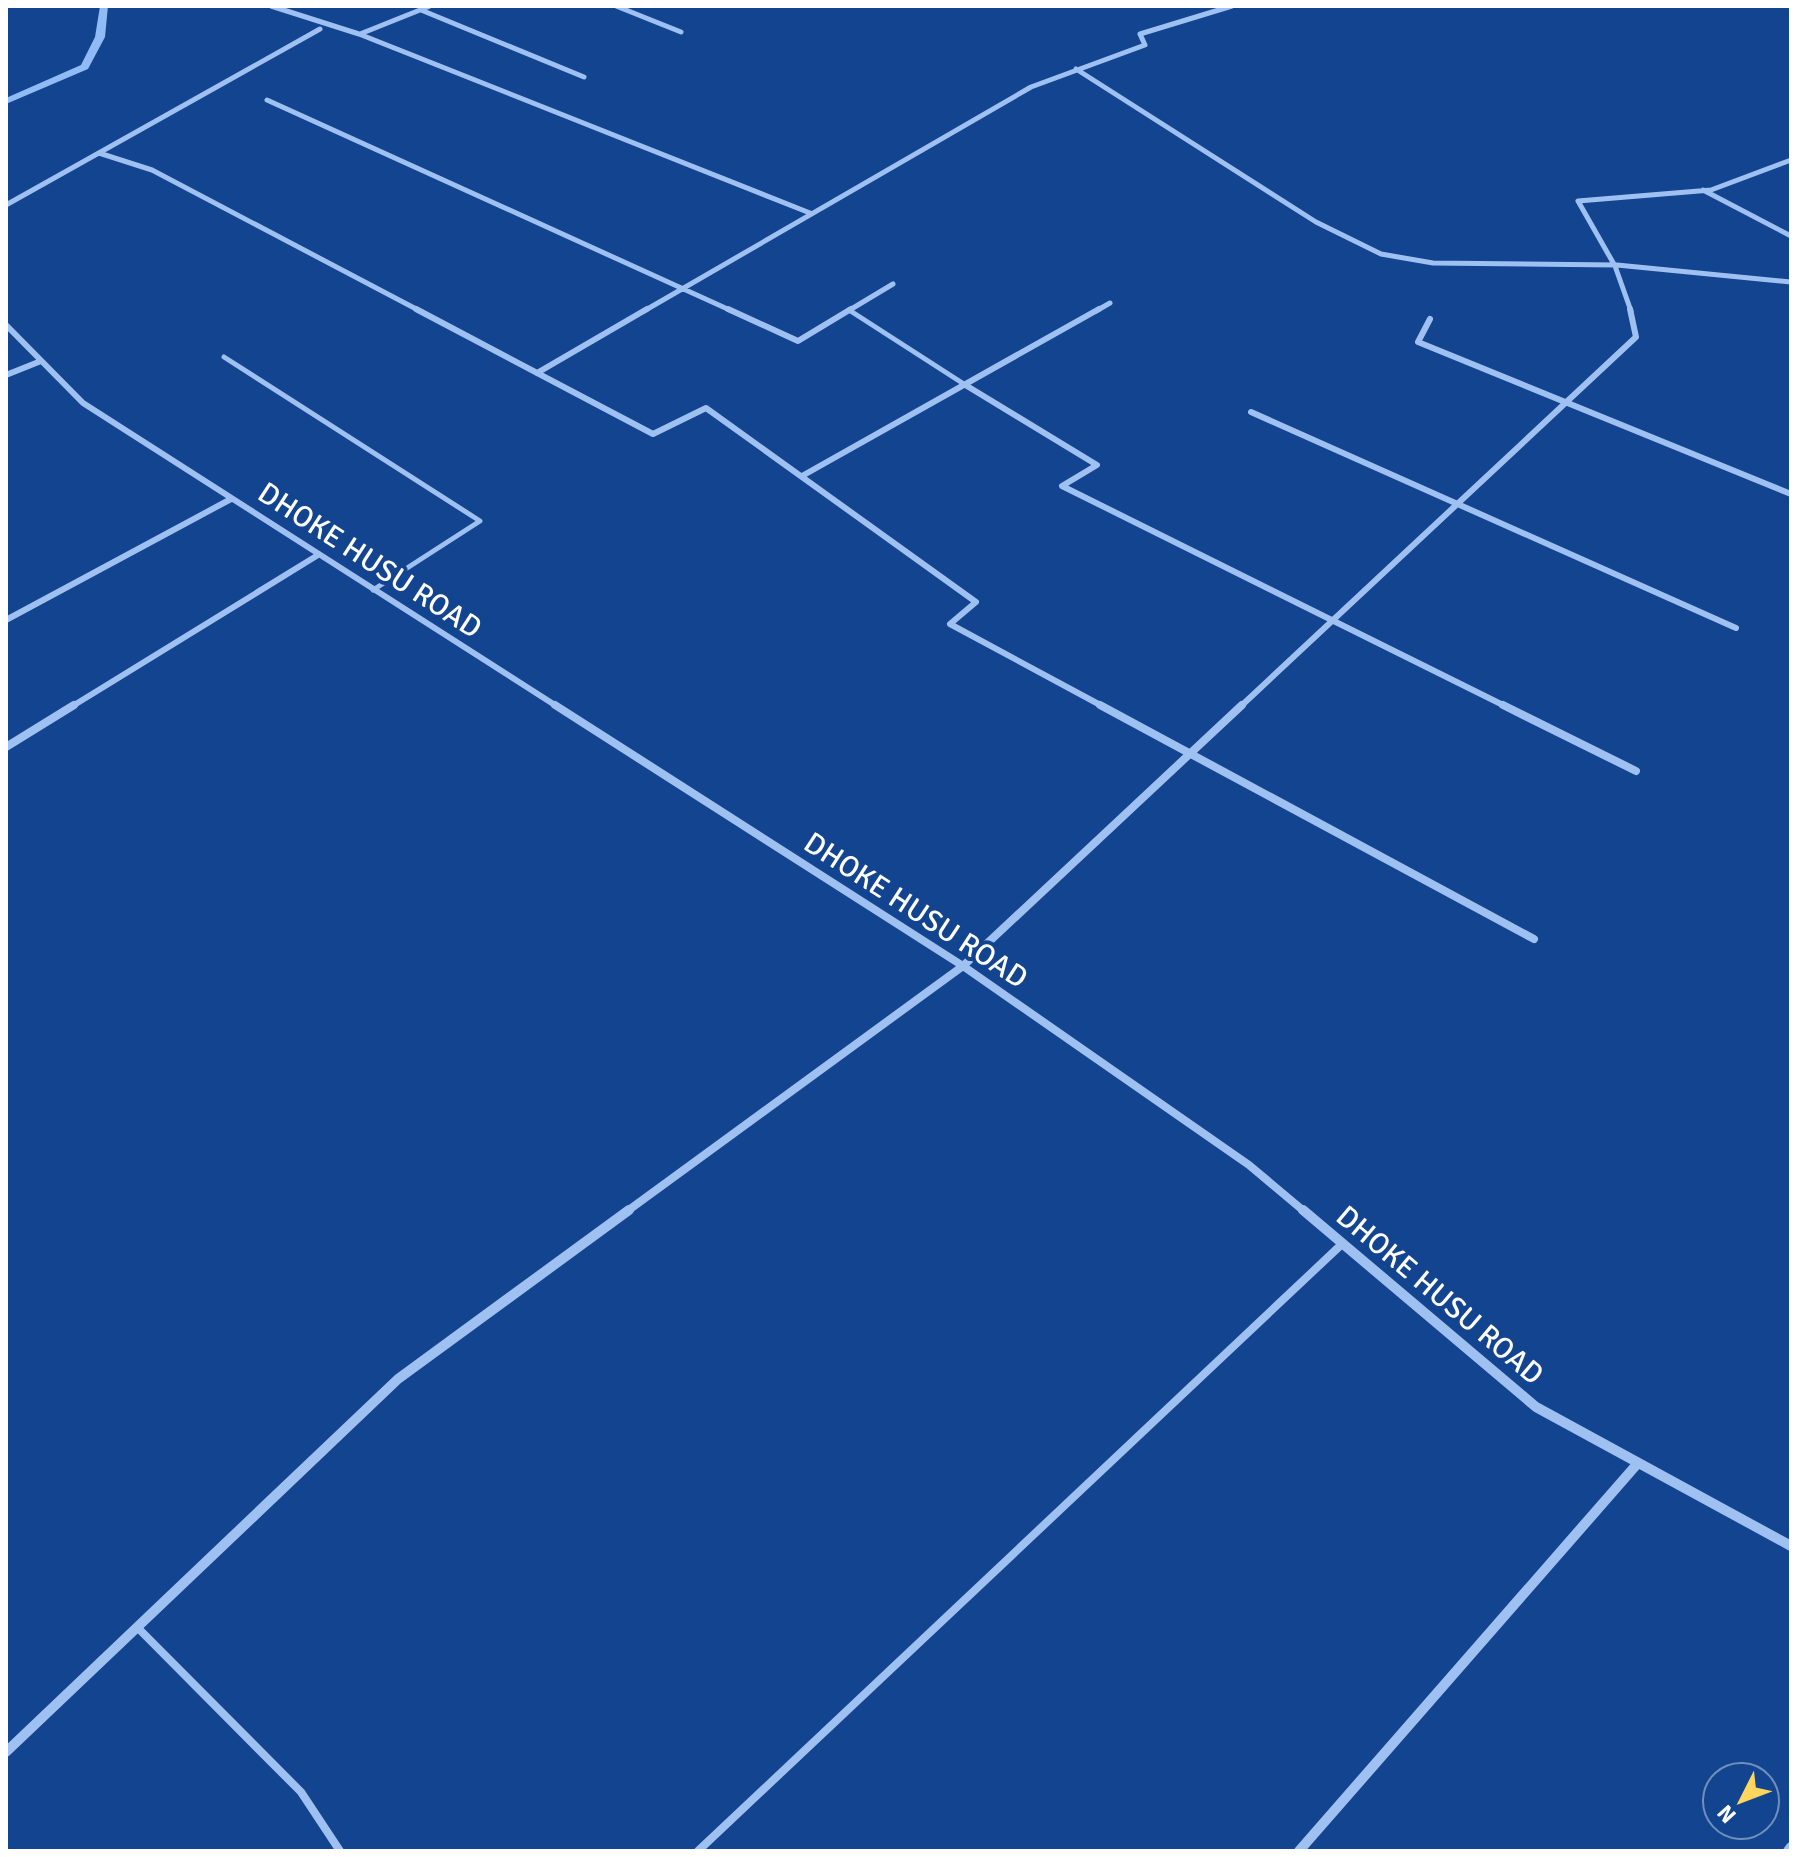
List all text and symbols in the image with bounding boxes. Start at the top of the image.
street label: DHOKE HUSU ROAD [251,474,489,647]
street label: DHOKE HUSU ROAD [797,824,1035,997]
street label: DHOKE HUSU ROAD [1328,1198,1551,1393]
north arrow [1701,1761,1781,1841]
text: N [1711,1799,1742,1829]

